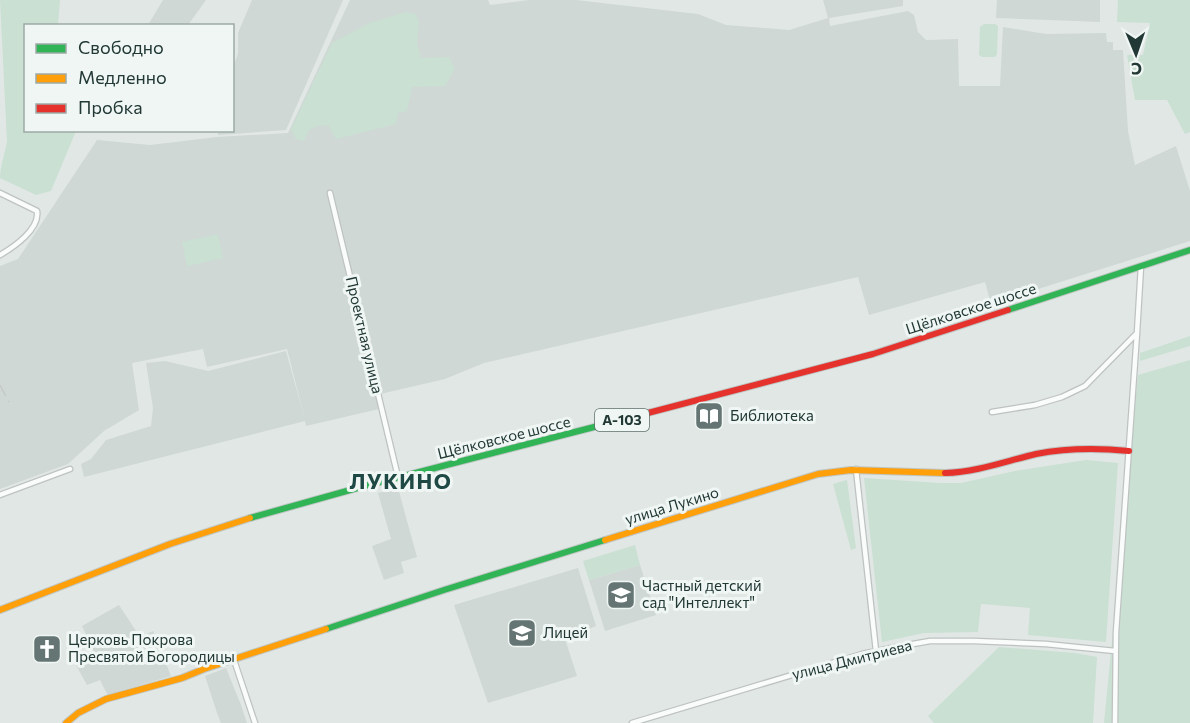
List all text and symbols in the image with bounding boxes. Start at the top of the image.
legend [24,24,234,132]
north arrow [1106,24,1166,84]
text: Свободно [78,36,164,58]
text: С [1131,60,1142,79]
text: Медленно [78,66,167,88]
text: Пробка [78,96,143,118]
street label: Проектная улица [343,274,387,395]
street label: Щёлковское шоссе [903,278,1038,338]
library icon: Библиотека [693,400,725,432]
place label: Библиотека [730,406,814,424]
road number: А-103 [595,409,649,431]
street label: Щёлковское шоссе [435,412,572,462]
district label: ЛУКИНО [350,468,452,493]
street label: улица Лукино [623,482,721,528]
place label: Частный детский сад "Интеллект" [642,576,762,611]
school or university icon: Частный детский сад "Интеллект" [605,579,637,611]
school or university icon: Лицей [506,617,538,649]
place label: Лицей [543,623,588,641]
place label: Церковь Покрова Пресвятой Богородицы [68,630,235,665]
church icon: Церковь Покрова Пресвятой Богородицы [31,633,63,665]
street label: улица Дмитриева [790,635,914,683]

